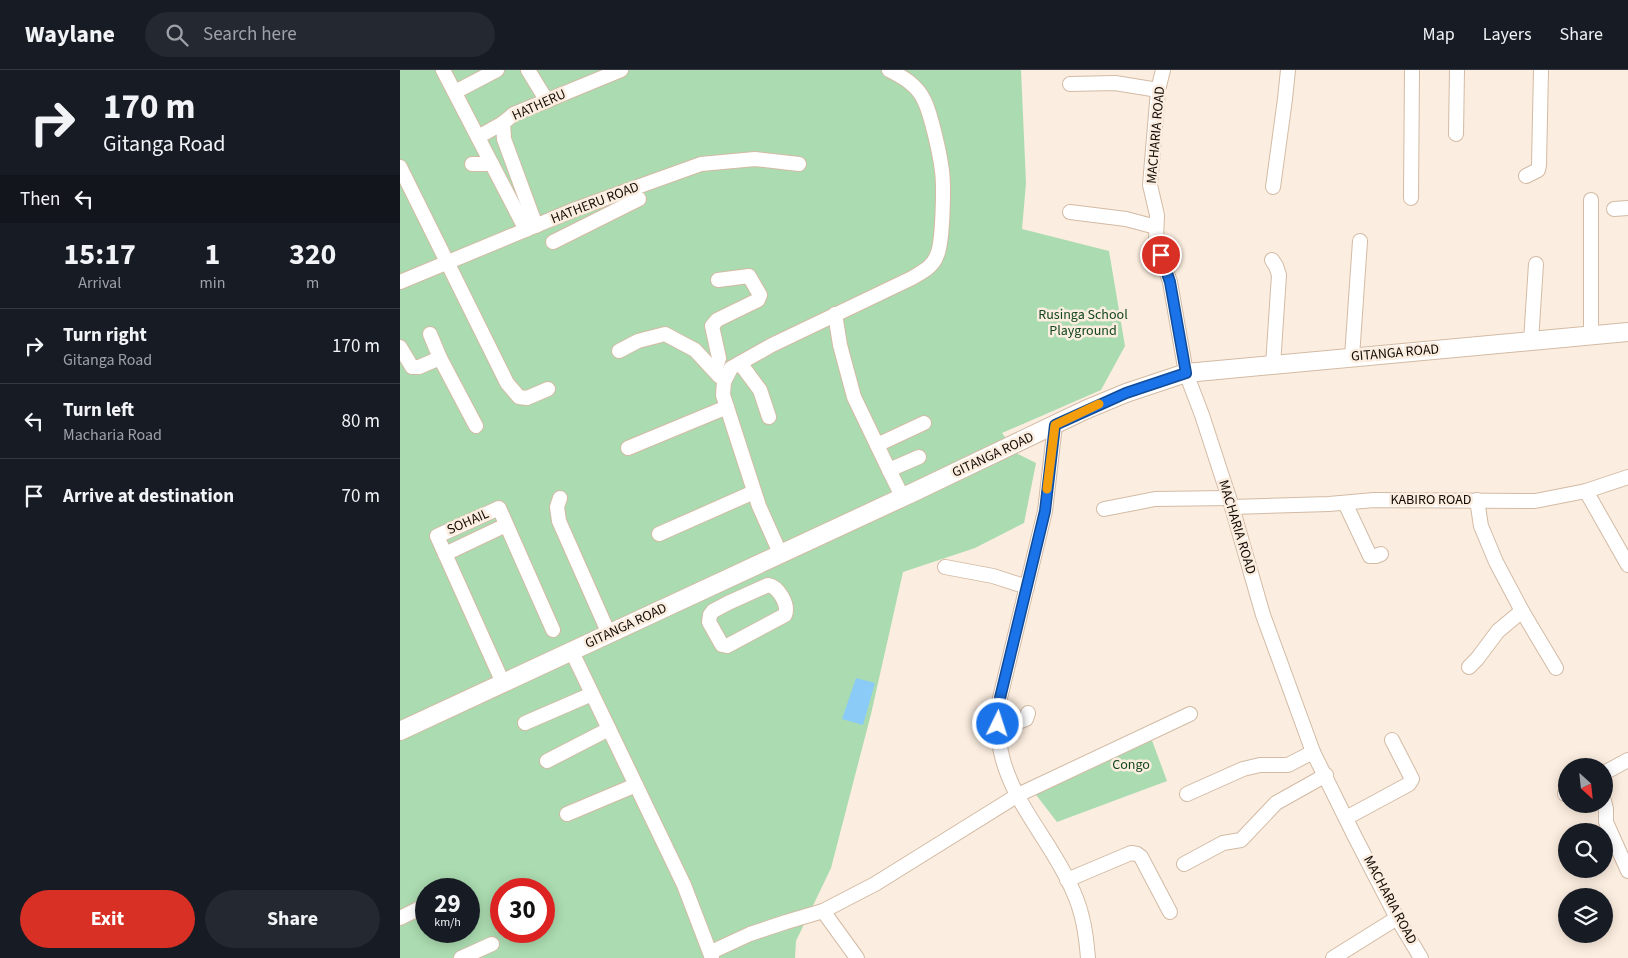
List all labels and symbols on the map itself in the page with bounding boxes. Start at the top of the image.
street label: HATHERU [509,84,569,126]
street label: MACHARIA ROAD [1142,85,1170,185]
street label: HATHERU ROAD [548,177,642,229]
pin [1140,234,1182,276]
park label: Rusinga School Playground [1038,305,1128,341]
street label: GITANGA ROAD [1350,339,1440,367]
street label: GITANGA ROAD [949,427,1037,483]
street label: MACHARIA ROAD [1213,477,1261,577]
street label: KABIRO ROAD [1391,490,1471,510]
street label: SOHAIL [444,504,492,540]
street label: GITANGA ROAD [582,598,670,654]
position arrow [971,697,1023,749]
park label: Congo [1112,755,1150,775]
north arrow [1558,758,1612,812]
street label: MACHARIA ROAD [1358,852,1422,948]
speed limit sign: 30 [490,878,555,943]

